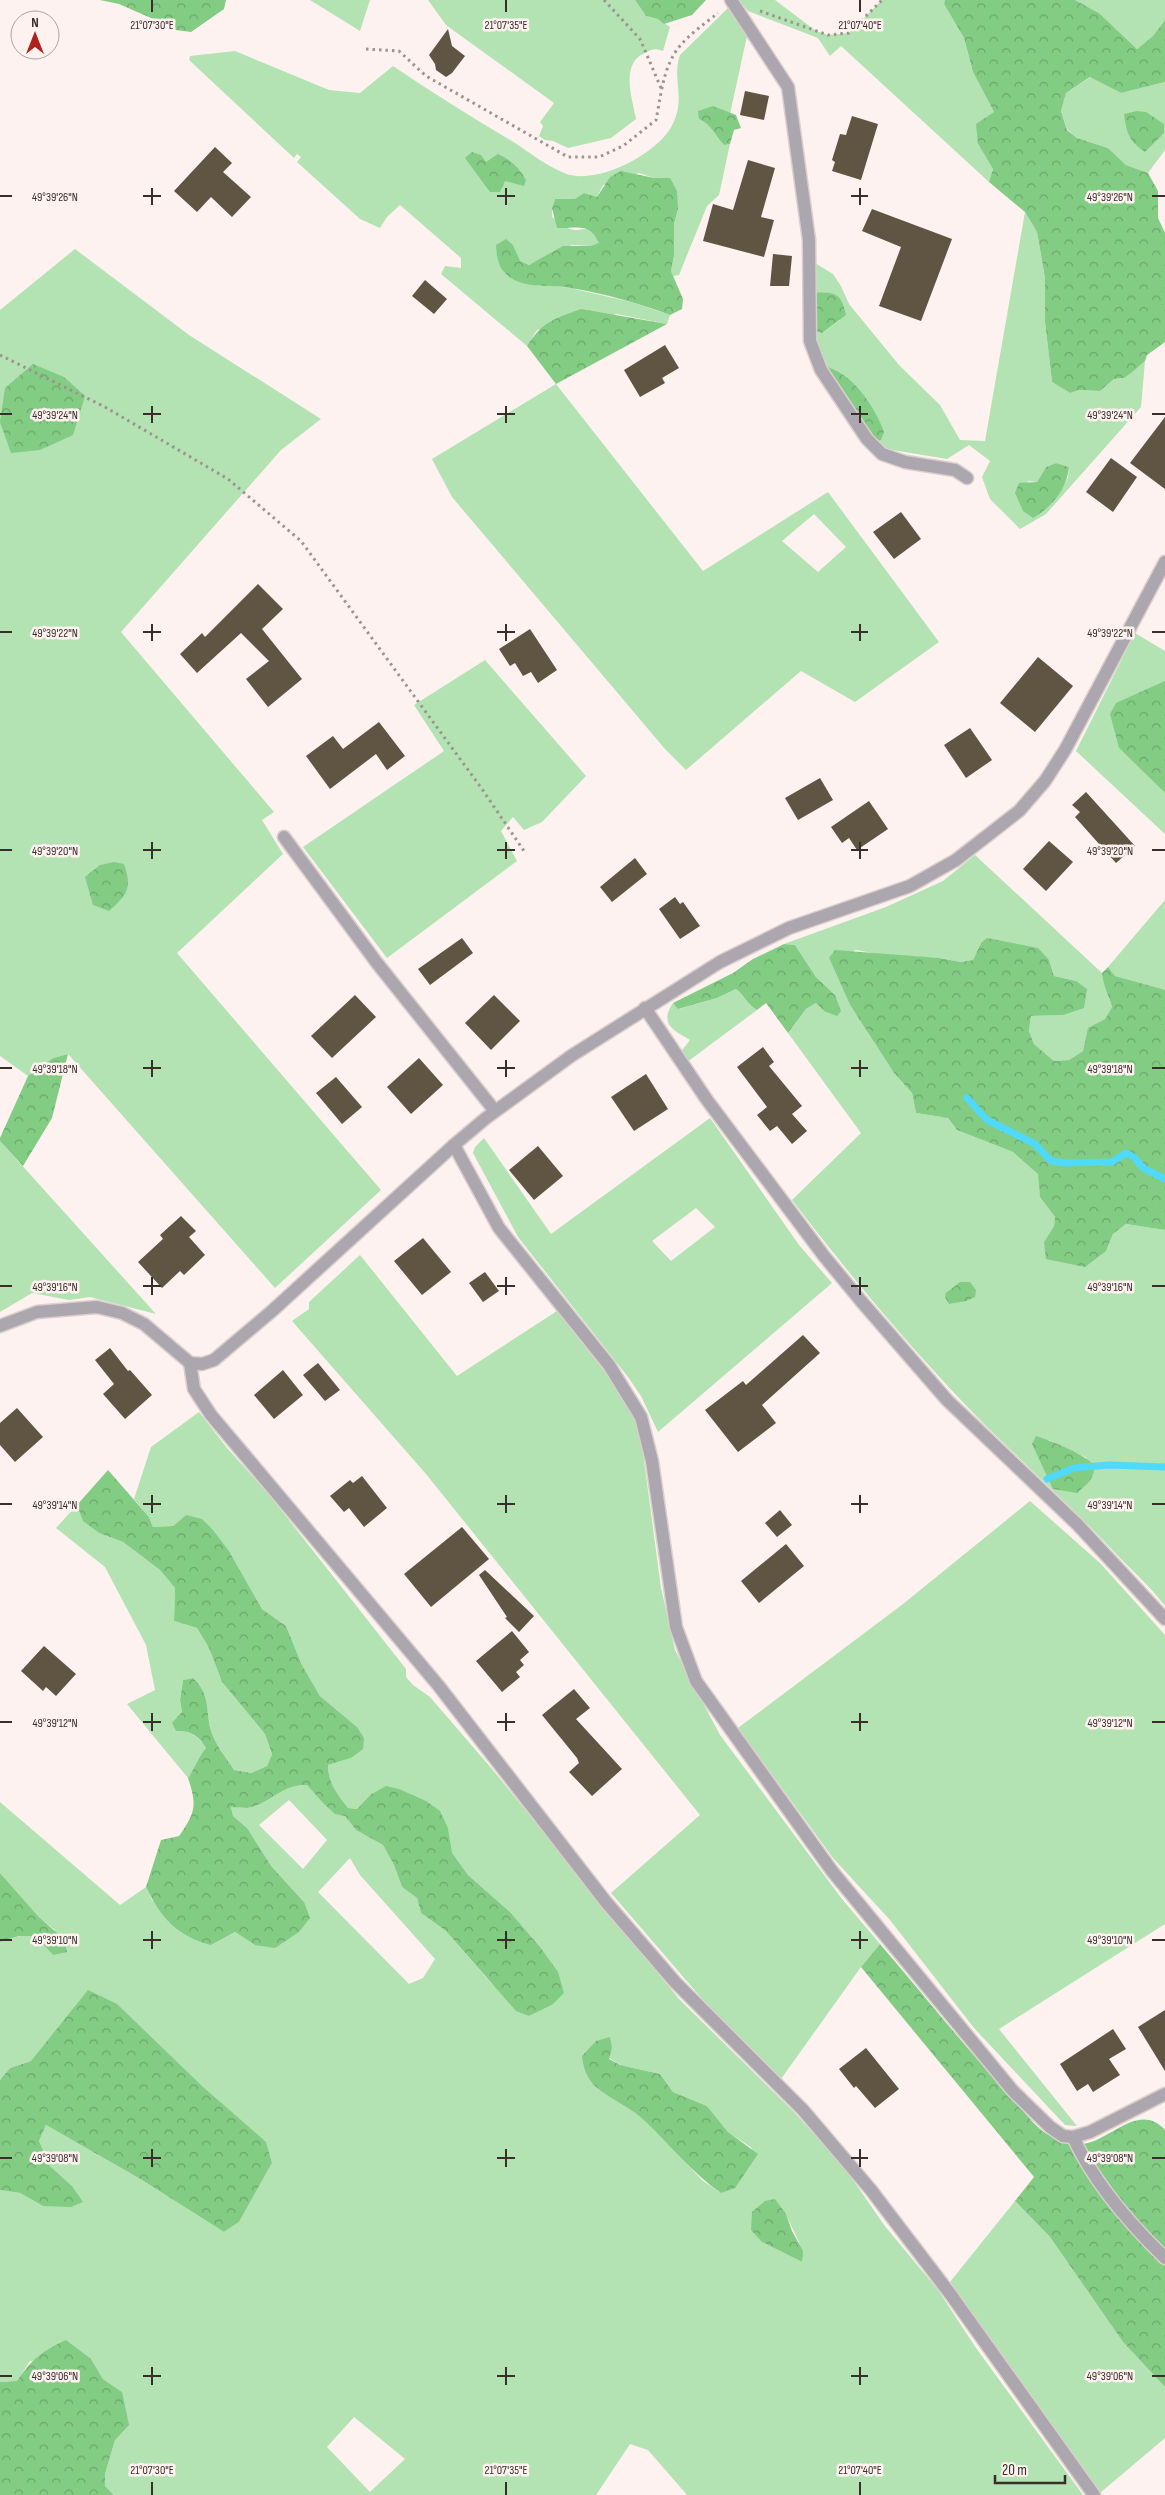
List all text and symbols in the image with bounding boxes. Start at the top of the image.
north arrow [10,10,60,60]
text: N [31,14,39,31]
text: 21°07'30"E [130,18,174,33]
text: 21°07'35"E [485,18,527,33]
text: 21°07'40"E [838,18,882,33]
text: 49°39'26"N [32,190,78,205]
text: 49°39'26"N [1087,190,1133,205]
text: 49°39'24"N [32,408,78,423]
text: 49°39'24"N [1087,408,1133,423]
text: 49°39'22"N [32,626,78,641]
text: 49°39'22"N [1087,626,1133,641]
text: 49°39'20"N [32,844,78,859]
text: 49°39'20"N [1087,844,1133,859]
text: 49°39'18"N [32,1062,78,1077]
text: 49°39'18"N [1087,1062,1133,1077]
text: 49°39'16"N [32,1280,78,1295]
text: 49°39'16"N [1087,1280,1133,1295]
text: 49°39'14"N [32,1498,78,1513]
text: 49°39'14"N [1087,1498,1133,1513]
text: 49°39'12"N [32,1716,78,1731]
text: 49°39'12"N [1087,1716,1133,1731]
text: 49°39'10"N [32,1933,78,1948]
text: 49°39'10"N [1087,1933,1133,1948]
text: 49°39'08"N [32,2151,78,2166]
text: 49°39'08"N [1087,2151,1133,2166]
text: 49°39'06"N [32,2369,78,2384]
text: 49°39'06"N [1087,2369,1133,2384]
scale bar [995,2452,1065,2484]
text: 20 m [1002,2461,1027,2480]
text: 21°07'30"E [130,2463,174,2478]
text: 21°07'35"E [485,2463,527,2478]
text: 21°07'40"E [838,2463,882,2478]

